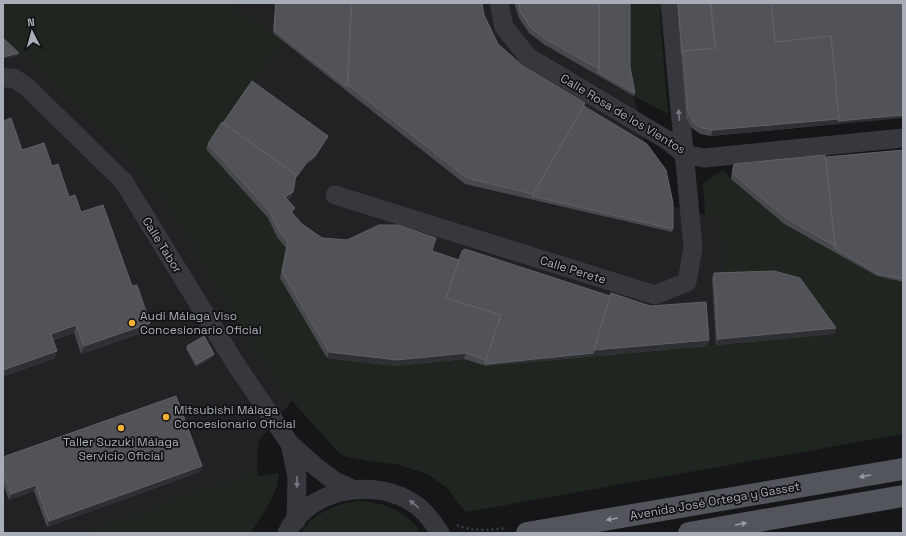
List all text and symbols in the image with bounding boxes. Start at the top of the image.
north arrow [12,12,52,52]
text: N [27,15,35,29]
street label: Calle Rosa de los Vientos [558,70,688,158]
one-way arrow [676,109,683,121]
street label: Calle Tabor [139,214,186,276]
street label: Calle Perete [538,252,608,288]
place label: Audi Málaga Viso Concesionario Oficial [140,308,262,338]
marker: Audi Málaga Viso Concesionario Oficial [127,318,137,328]
place label: Mitsubishi Málaga Concesionario Oficial [174,402,296,432]
marker: Mitsubishi Málaga Concesionario Oficial [161,412,171,422]
marker: Taller Suzuki Málaga Servicio Oficial [116,423,126,433]
place label: Taller Suzuki Málaga Servicio Oficial [63,434,179,464]
one-way arrow [858,473,871,479]
one-way arrow [294,476,300,489]
street label: Avenida José Ortega y Gasset [629,478,801,524]
one-way arrow [408,500,419,509]
one-way arrow [606,516,618,522]
one-way arrow [735,521,748,527]

